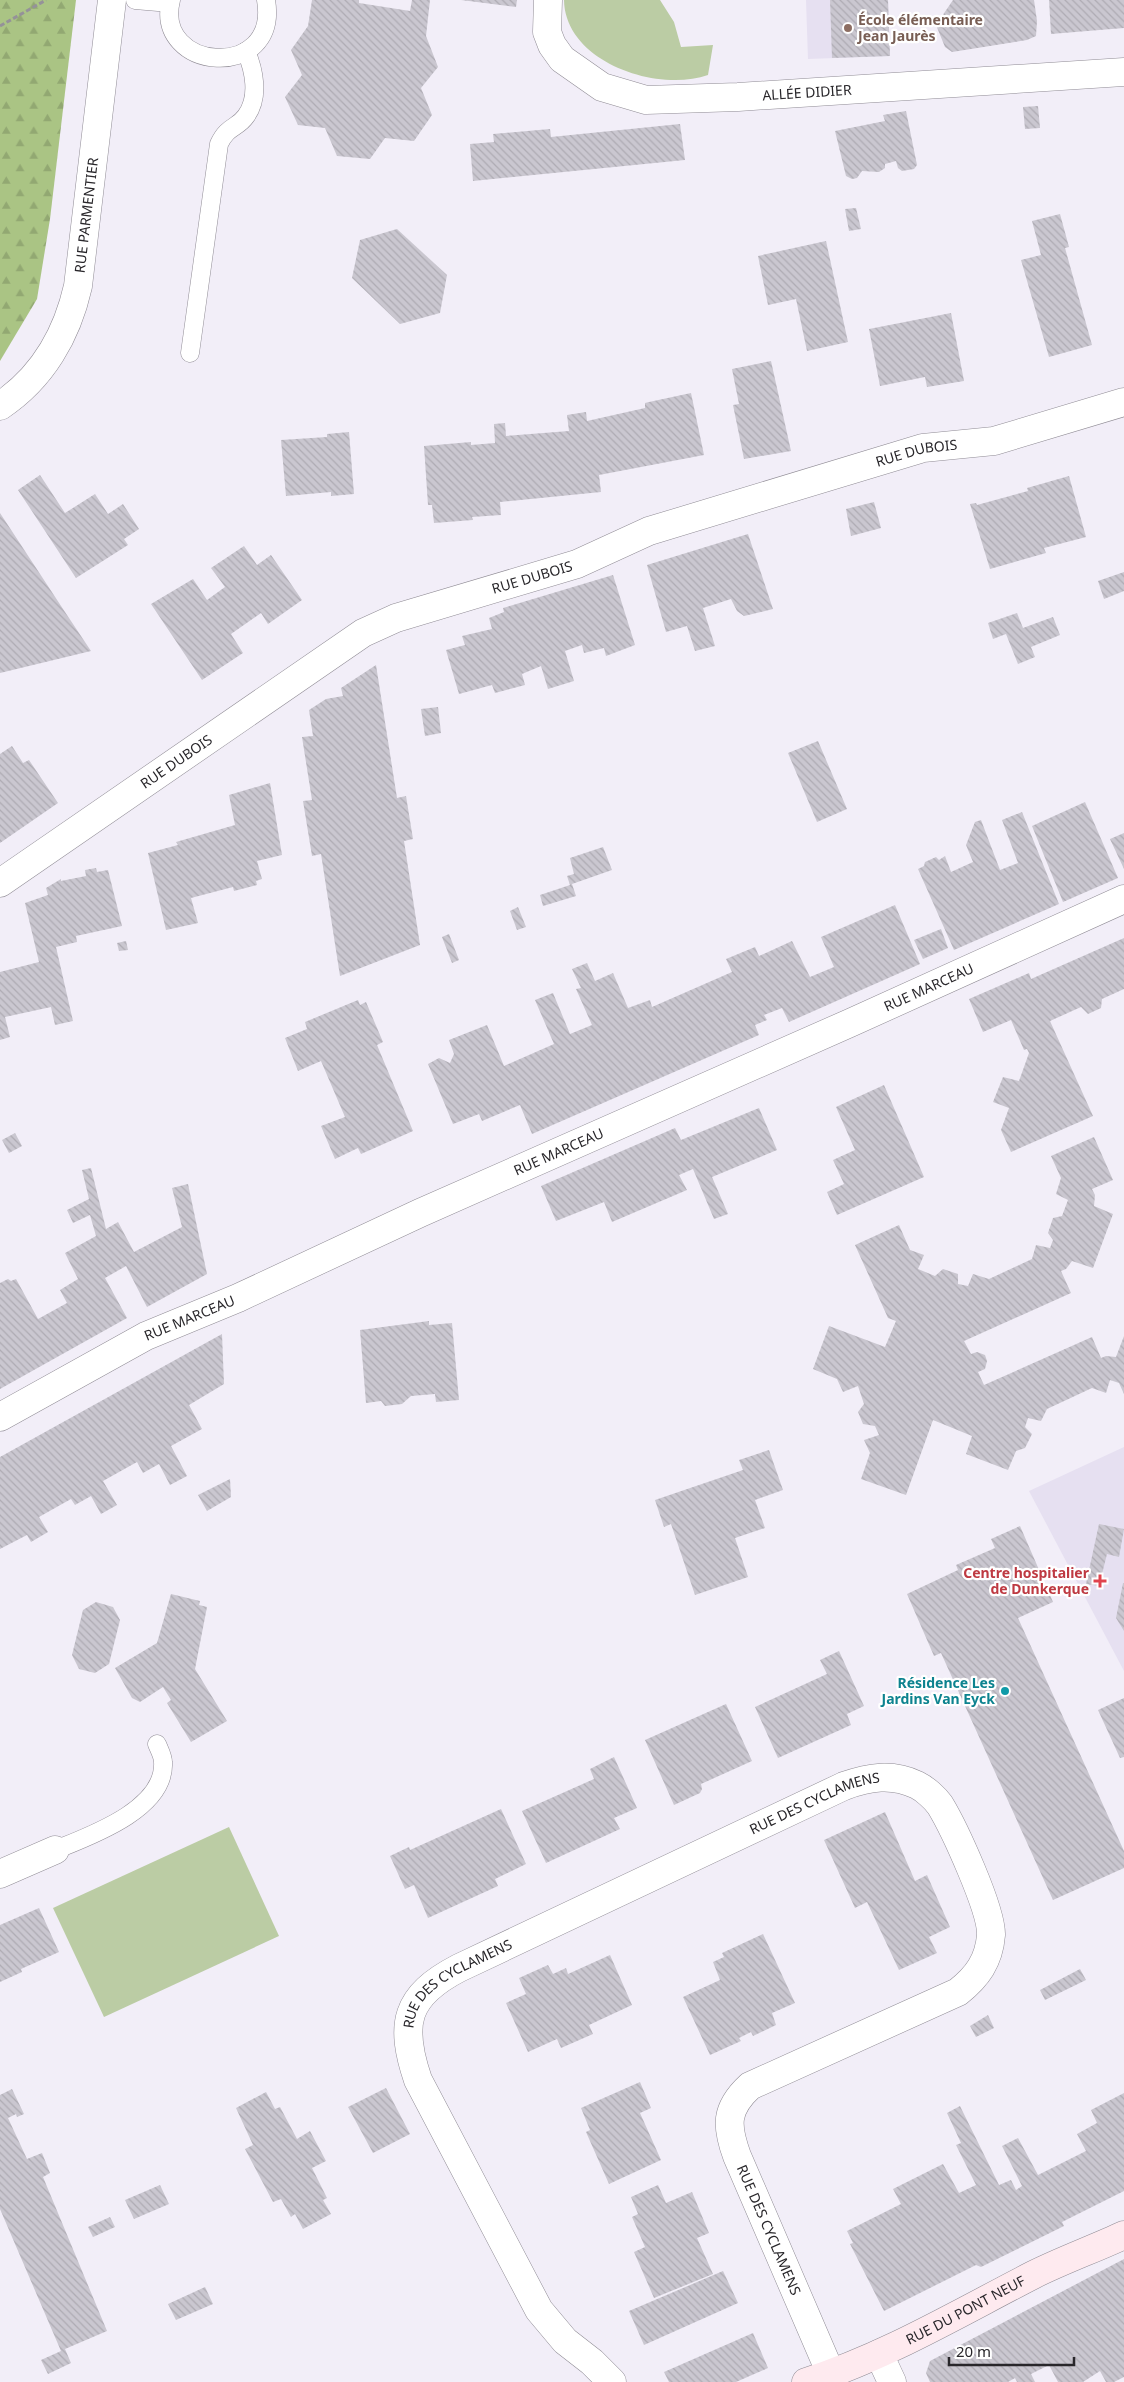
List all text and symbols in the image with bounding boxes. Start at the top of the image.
place label: École élémentaire Jean Jaurès [856,10,983,45]
marker: École élémentaire Jean Jaurès [842,22,854,34]
street label: ALLÉE DIDIER [762,80,852,104]
street label: RUE PARMENTIER [70,156,102,274]
street label: RUE DUBOIS [873,435,958,471]
street label: RUE DUBOIS [489,556,575,598]
street label: RUE DUBOIS [136,730,216,793]
street label: RUE MARCEAU [881,958,977,1015]
street label: RUE MARCEAU [510,1123,607,1179]
street label: RUE MARCEAU [141,1290,238,1345]
place label: Centre hospitalier de Dunkerque [963,1563,1090,1598]
marker: Centre hospitalier de Dunkerque [1093,1574,1107,1588]
place label: Résidence Les Jardins Van Eyck [880,1673,995,1708]
marker: Résidence Les Jardins Van Eyck [999,1685,1011,1697]
street label: RUE DES CYCLAMENS [746,1768,881,1838]
street label: RUE DES CYCLAMENS [398,1934,515,2029]
street label: RUE DES CYCLAMENS [733,2162,806,2298]
street label: RUE DU PONT NEUF [902,2271,1028,2349]
scale bar [949,2334,1074,2366]
text: 20 m [956,2341,991,2361]

